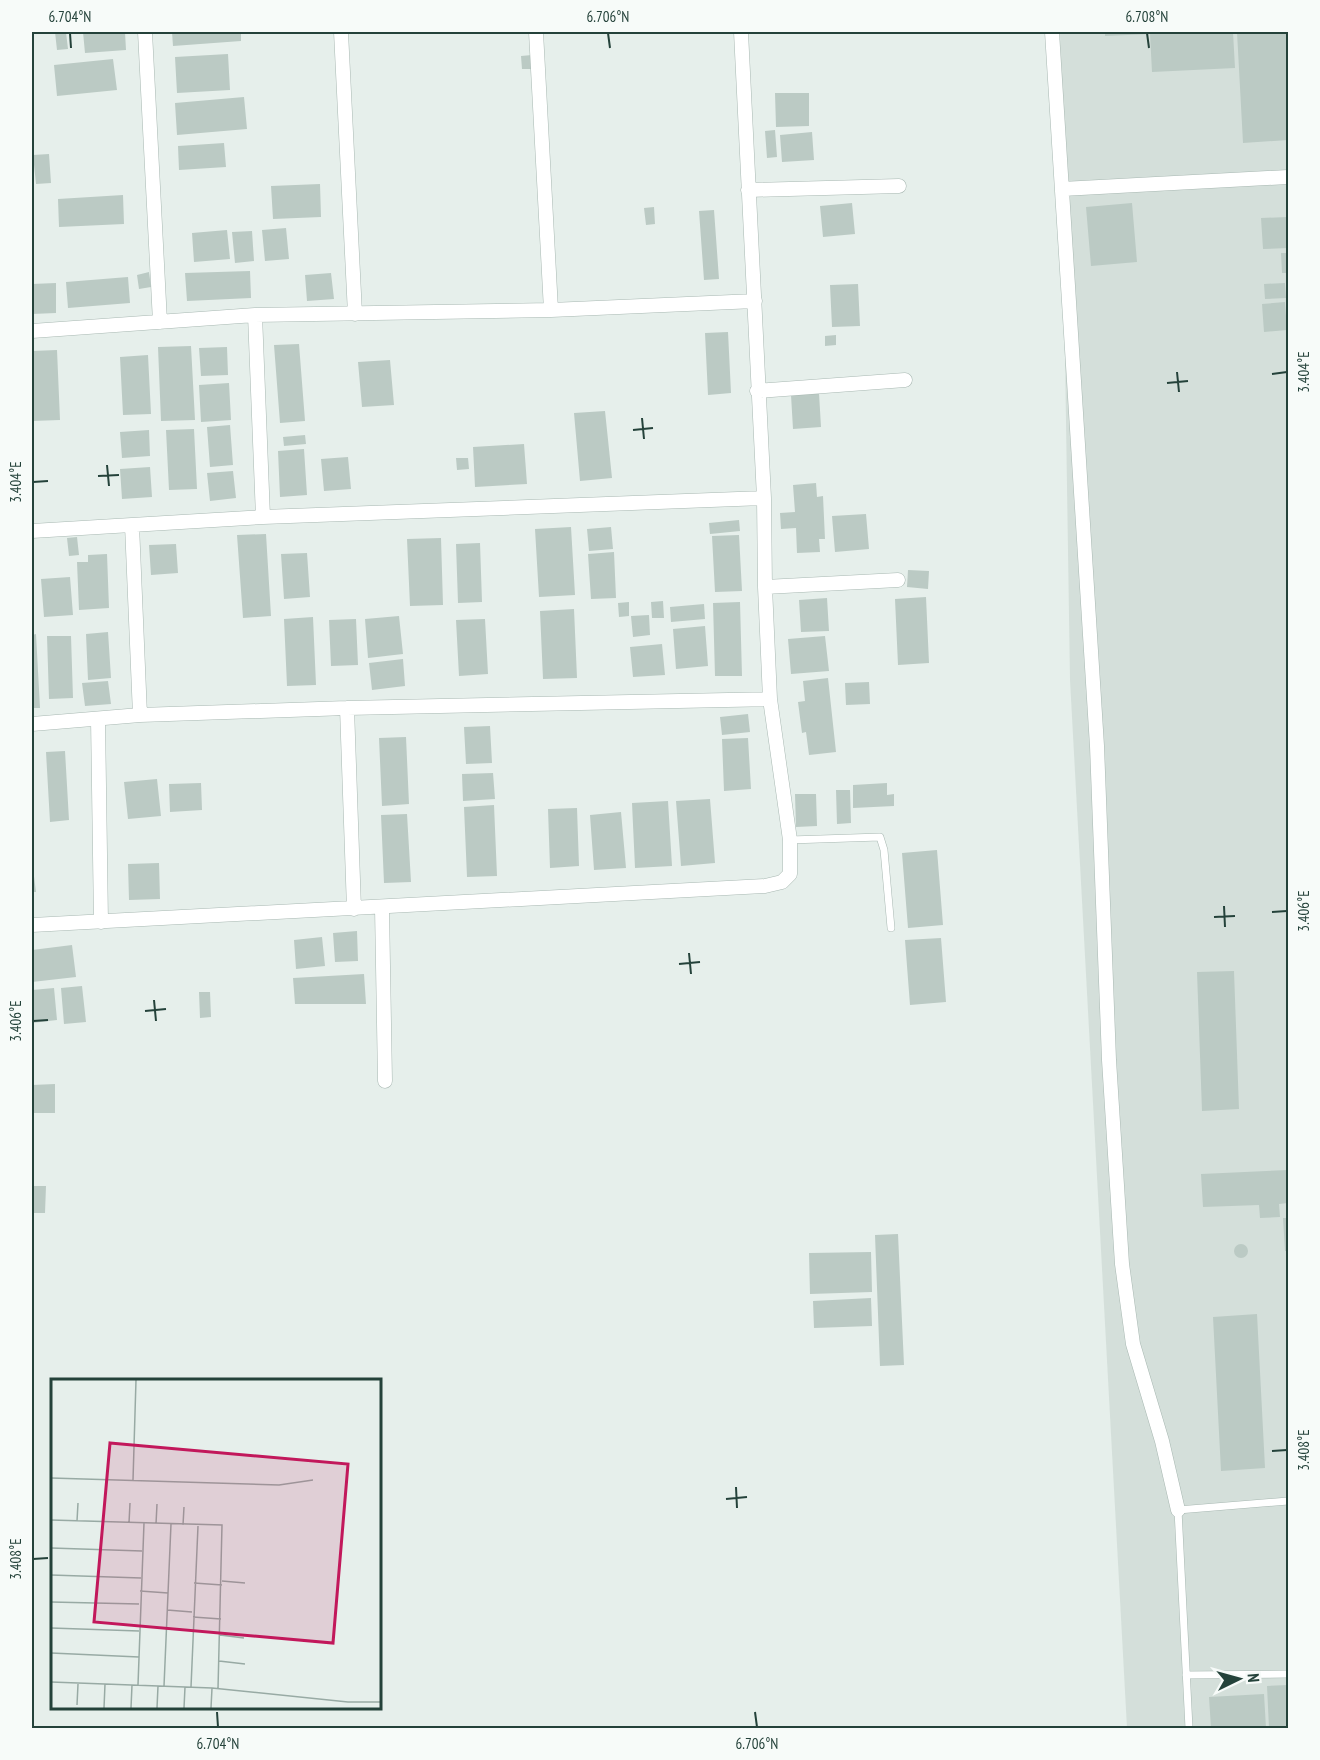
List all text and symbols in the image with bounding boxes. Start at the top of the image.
text: 6.704°N [49,7,91,26]
text: 6.706°N [587,7,629,26]
text: 6.708°N [1126,7,1168,26]
text: 3.404°E [1294,351,1313,393]
text: 3.404°E [6,461,25,503]
text: 3.406°E [1294,890,1313,932]
text: 3.406°E [6,1000,25,1042]
inset map [51,1379,381,1709]
text: 3.408°E [1294,1429,1313,1471]
text: 3.408°E [6,1538,25,1580]
north arrow [1209,1649,1269,1709]
text: N [1244,1673,1264,1683]
text: 6.704°N [197,1734,239,1753]
text: 6.706°N [736,1734,778,1753]

